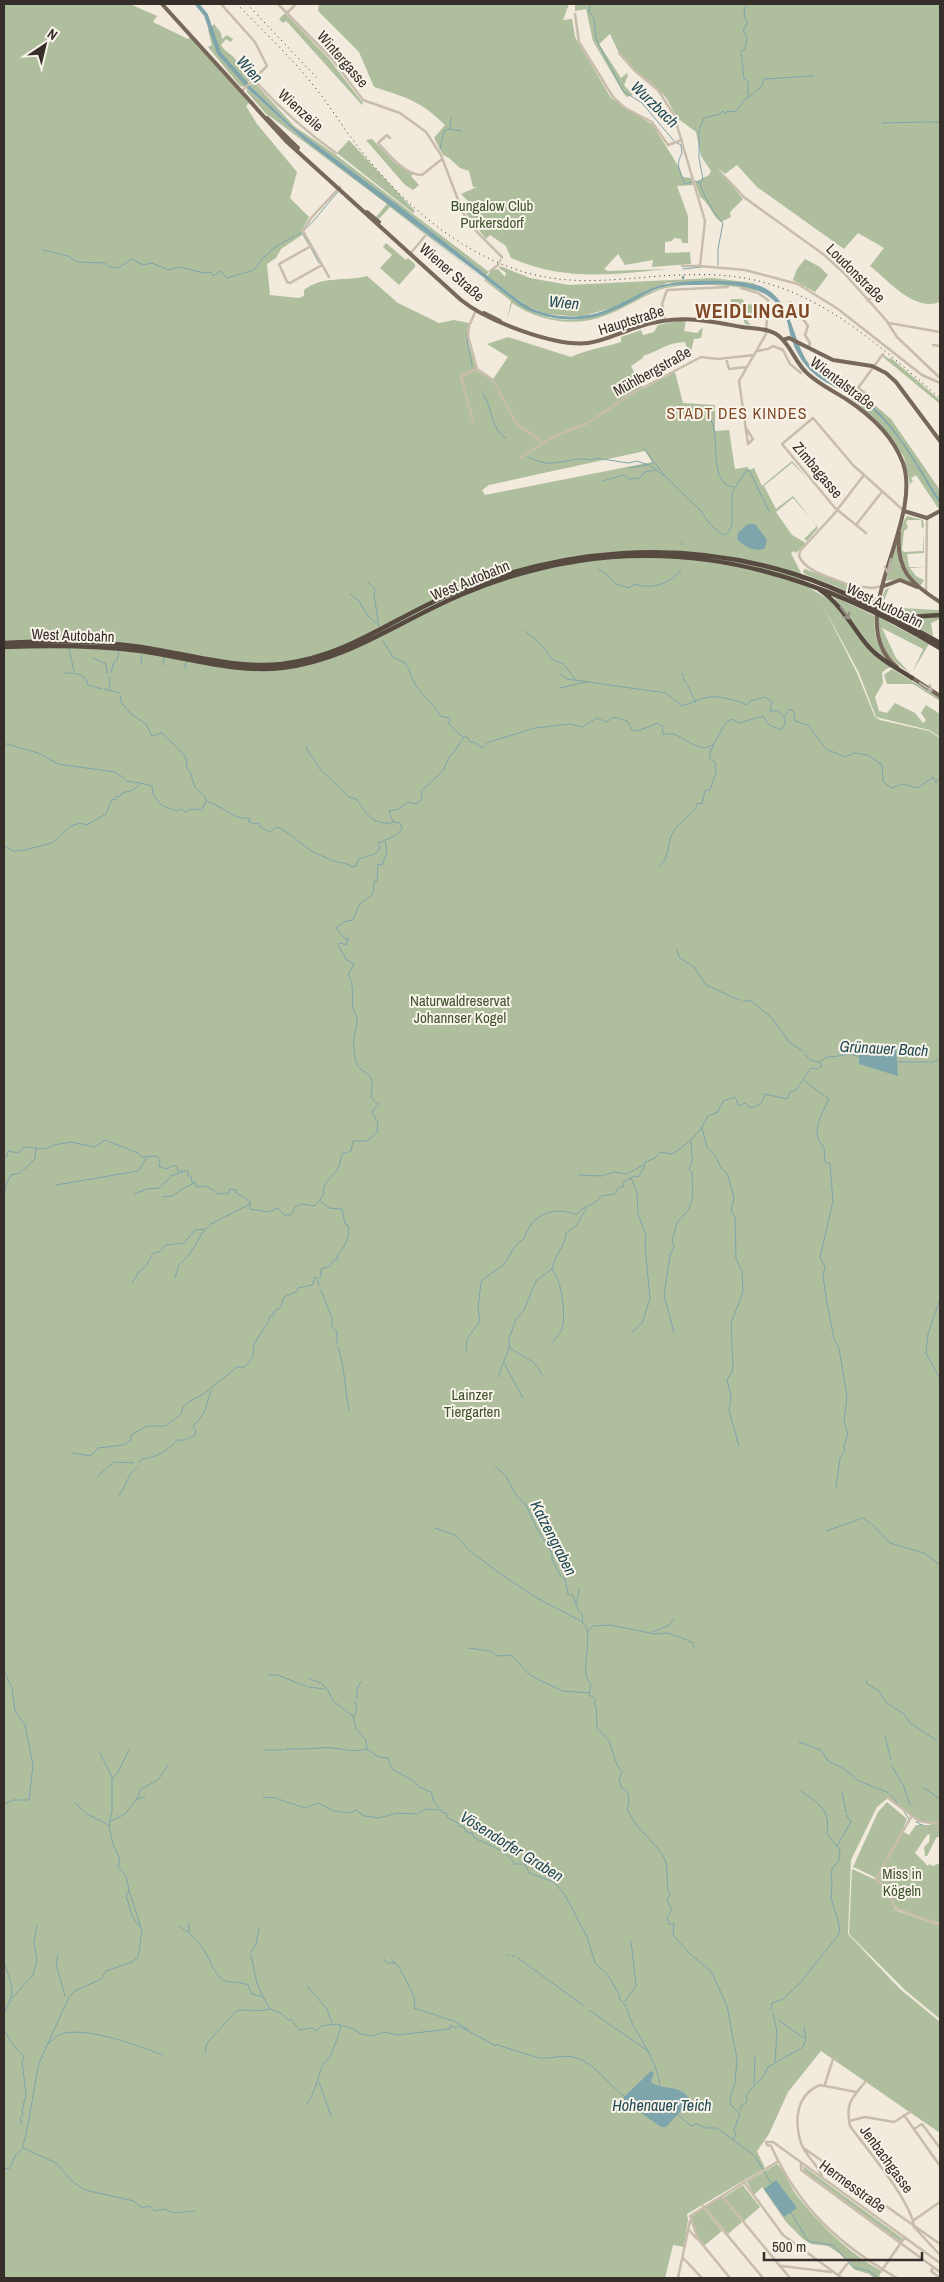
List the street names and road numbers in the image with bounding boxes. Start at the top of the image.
street label: Wintergasse [312,26,374,92]
street label: Wienzeile [274,84,328,136]
street label: Wiener Straße [415,238,489,306]
street label: Loudonstraße [822,239,890,307]
street label: Hauptstraße [596,300,667,340]
street label: Mühlbergstraße [609,341,695,401]
street label: Wientalstraße [806,352,880,415]
street label: Zimbagasse [788,437,848,503]
street label: West Autobahn [427,555,513,605]
street label: West Autobahn [843,577,927,633]
street label: West Autobahn [31,623,115,647]
street label: Jenbachgasse [855,2121,919,2197]
street label: Hermesstraße [815,2155,891,2217]

